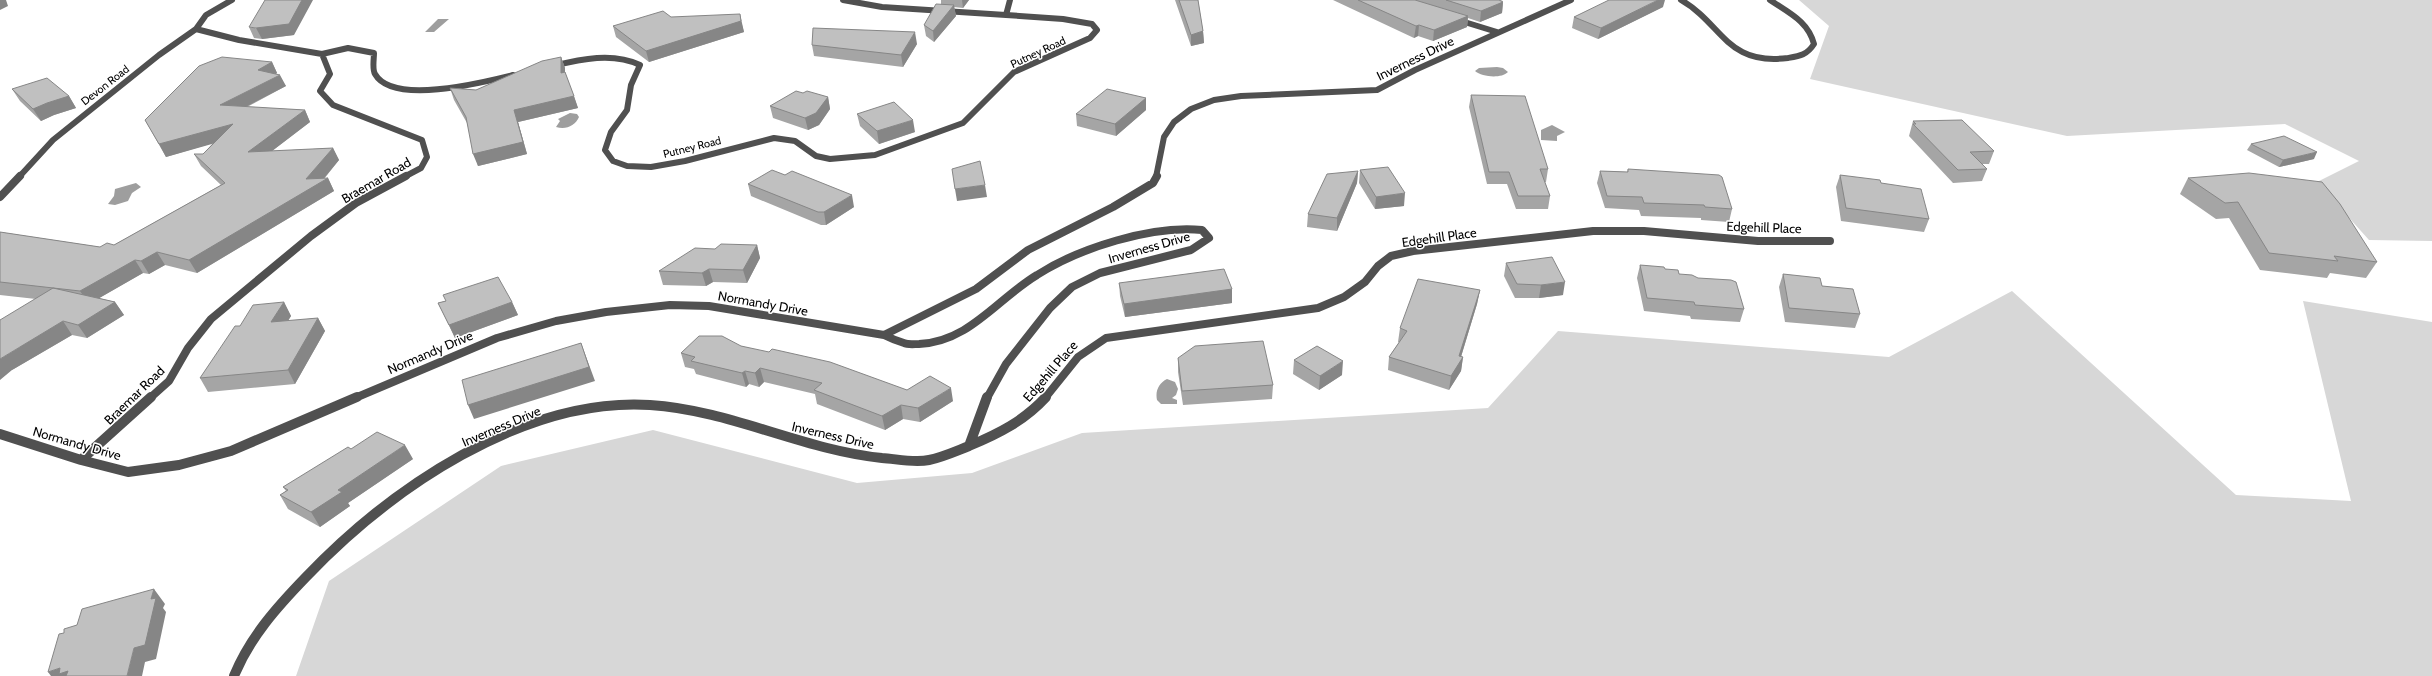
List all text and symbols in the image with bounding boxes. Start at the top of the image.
street label: Inverness Drive [1374,32,1457,84]
street label: Putney Road [1008,33,1068,71]
street label: Devon Road [78,62,132,108]
street label: Putney Road [662,133,722,161]
street label: Braemar Road [338,154,414,206]
street label: Edgehill Place [1726,218,1802,236]
street label: Edgehill Place [1401,224,1478,250]
street label: Inverness Drive [1106,228,1192,266]
street label: Normandy Drive [717,287,810,319]
street label: Normandy Drive [385,327,475,377]
street label: Edgehill Place [1019,337,1081,405]
street label: Braemar Road [101,362,167,428]
street label: Inverness Drive [459,402,543,450]
street label: Inverness Drive [790,418,876,452]
street label: Normandy Drive [31,423,123,463]

